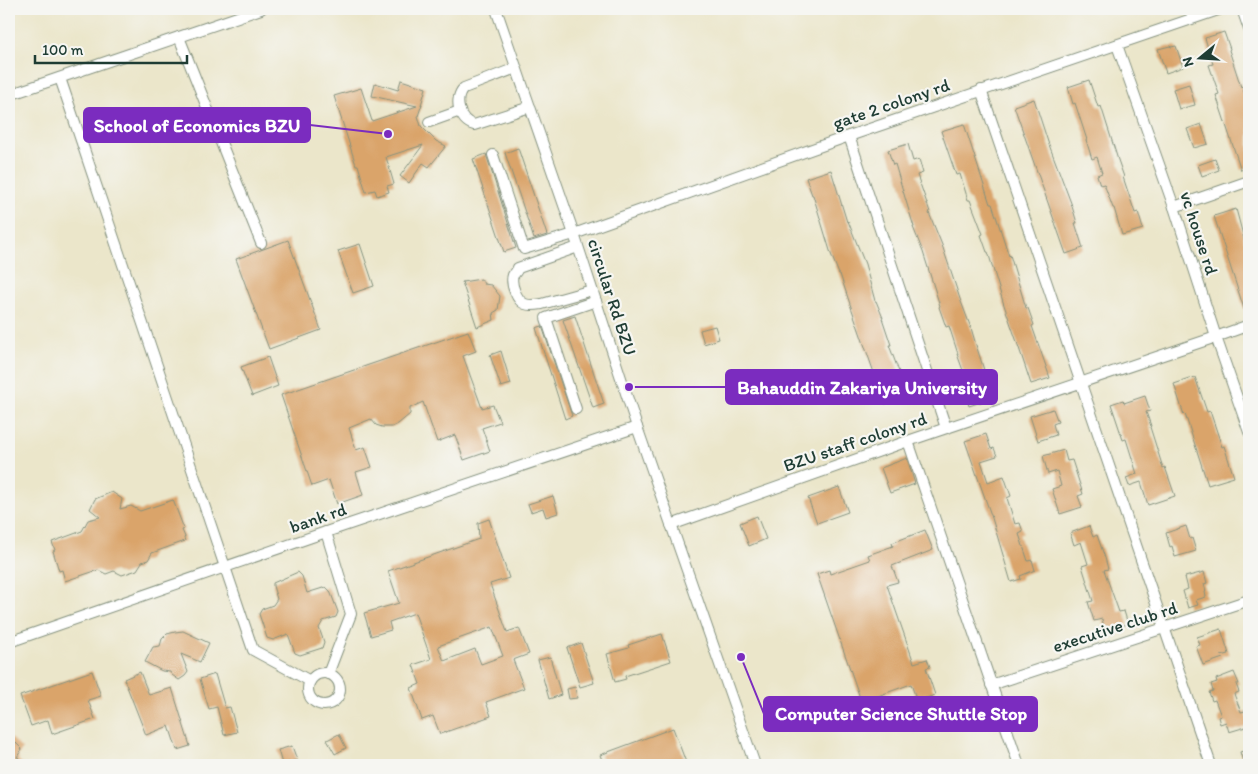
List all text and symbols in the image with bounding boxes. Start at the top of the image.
scale bar [35,32,188,64]
north arrow [1176,32,1226,82]
text: 100 m [42,41,84,59]
text: N [1179,55,1198,69]
street label: gate 2 colony rd [830,74,953,134]
callout: School of Economics BZU [84,108,310,142]
text: School of Economics BZU [94,114,300,137]
street label: vc house rd [1175,188,1223,278]
street label: circular Rd BZU [583,236,641,358]
callout: Bahauddin Zakariya University [726,370,997,404]
text: Bahauddin Zakariya University [737,376,987,399]
street label: BZU staff colony rd [781,407,930,477]
street label: bank rd [287,498,350,538]
street label: executive club rd [1050,596,1180,658]
callout: Computer Science Shuttle Stop [764,697,1037,731]
text: Computer Science Shuttle Stop [775,702,1027,725]

